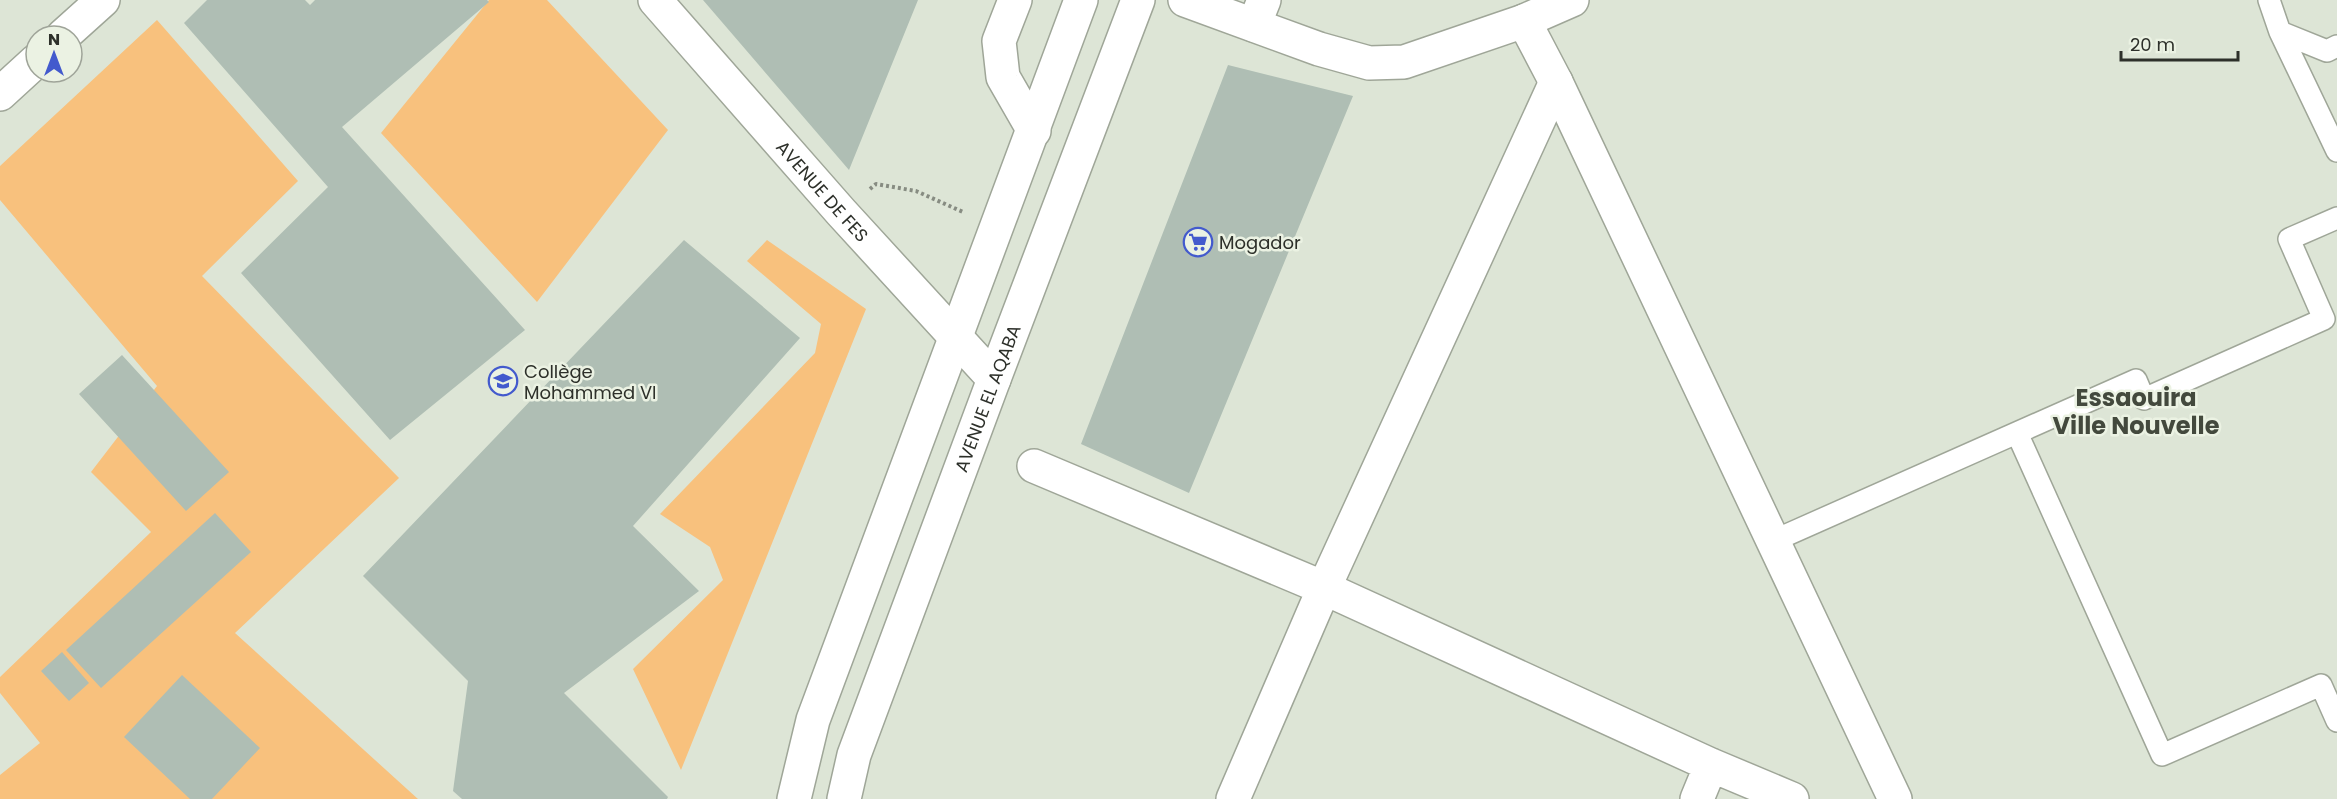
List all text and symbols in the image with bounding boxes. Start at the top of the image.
north arrow [24,24,84,84]
scale bar [2121,24,2238,62]
text: N [48,28,60,51]
text: 20 m [2130,32,2175,57]
street label: AVENUE DE FES [771,135,875,247]
supermarket icon: Mogador [1182,226,1214,258]
place label: Mogador [1219,230,1301,255]
street label: AVENUE EL AQABA [948,321,1026,475]
place label: Collège Mohammed VI [524,359,657,405]
school or university icon: Collège Mohammed VI [487,365,519,397]
district label: Essaouira Ville Nouvelle [2053,381,2220,442]

